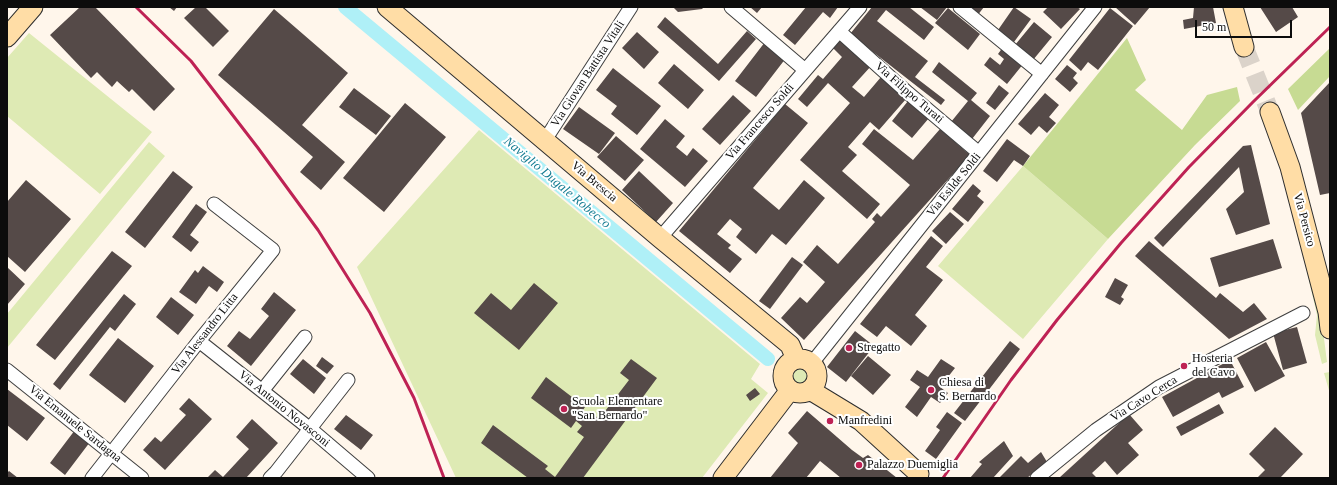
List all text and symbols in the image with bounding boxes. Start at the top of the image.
scale bar [1197,12,1294,38]
street label: Via Giovan Battista Vitali [548,18,628,130]
text: 50 m [1202,20,1226,34]
street label: Via Filippo Turati [872,59,946,127]
street label: Via Francesco Soldi [723,81,797,163]
water label: Naviglio Dugale Robecco [501,134,613,232]
street label: Via Esilde Soldi [924,150,984,220]
street label: Via Brescia [568,159,620,205]
street label: Via Persico [1290,192,1318,248]
street label: Via Alessandro Litta [169,290,241,378]
place label: Stregatto [857,341,900,355]
marker: Stregatto [844,343,854,353]
place label: Hosteria del Cavo [1192,352,1235,380]
marker: Hosteria del Cavo [1179,361,1189,371]
street label: Via Antonio Novasconi [235,368,333,450]
street label: Via Cavo Cerca [1108,373,1180,425]
place label: Chiesa di S. Bernardo [939,376,996,404]
street label: Via Emanuele Sardagna [26,382,124,466]
marker: Chiesa di S. Bernardo [926,385,936,395]
place label: Scuola Elementare "San Bernardo" [572,395,662,423]
marker: Scuola Elementare "San Bernardo" [559,404,569,414]
place label: Manfredini [838,414,892,428]
marker: Manfredini [825,416,835,426]
place label: Palazzo Duemiglia [867,458,958,472]
marker: Palazzo Duemiglia [854,460,864,470]

